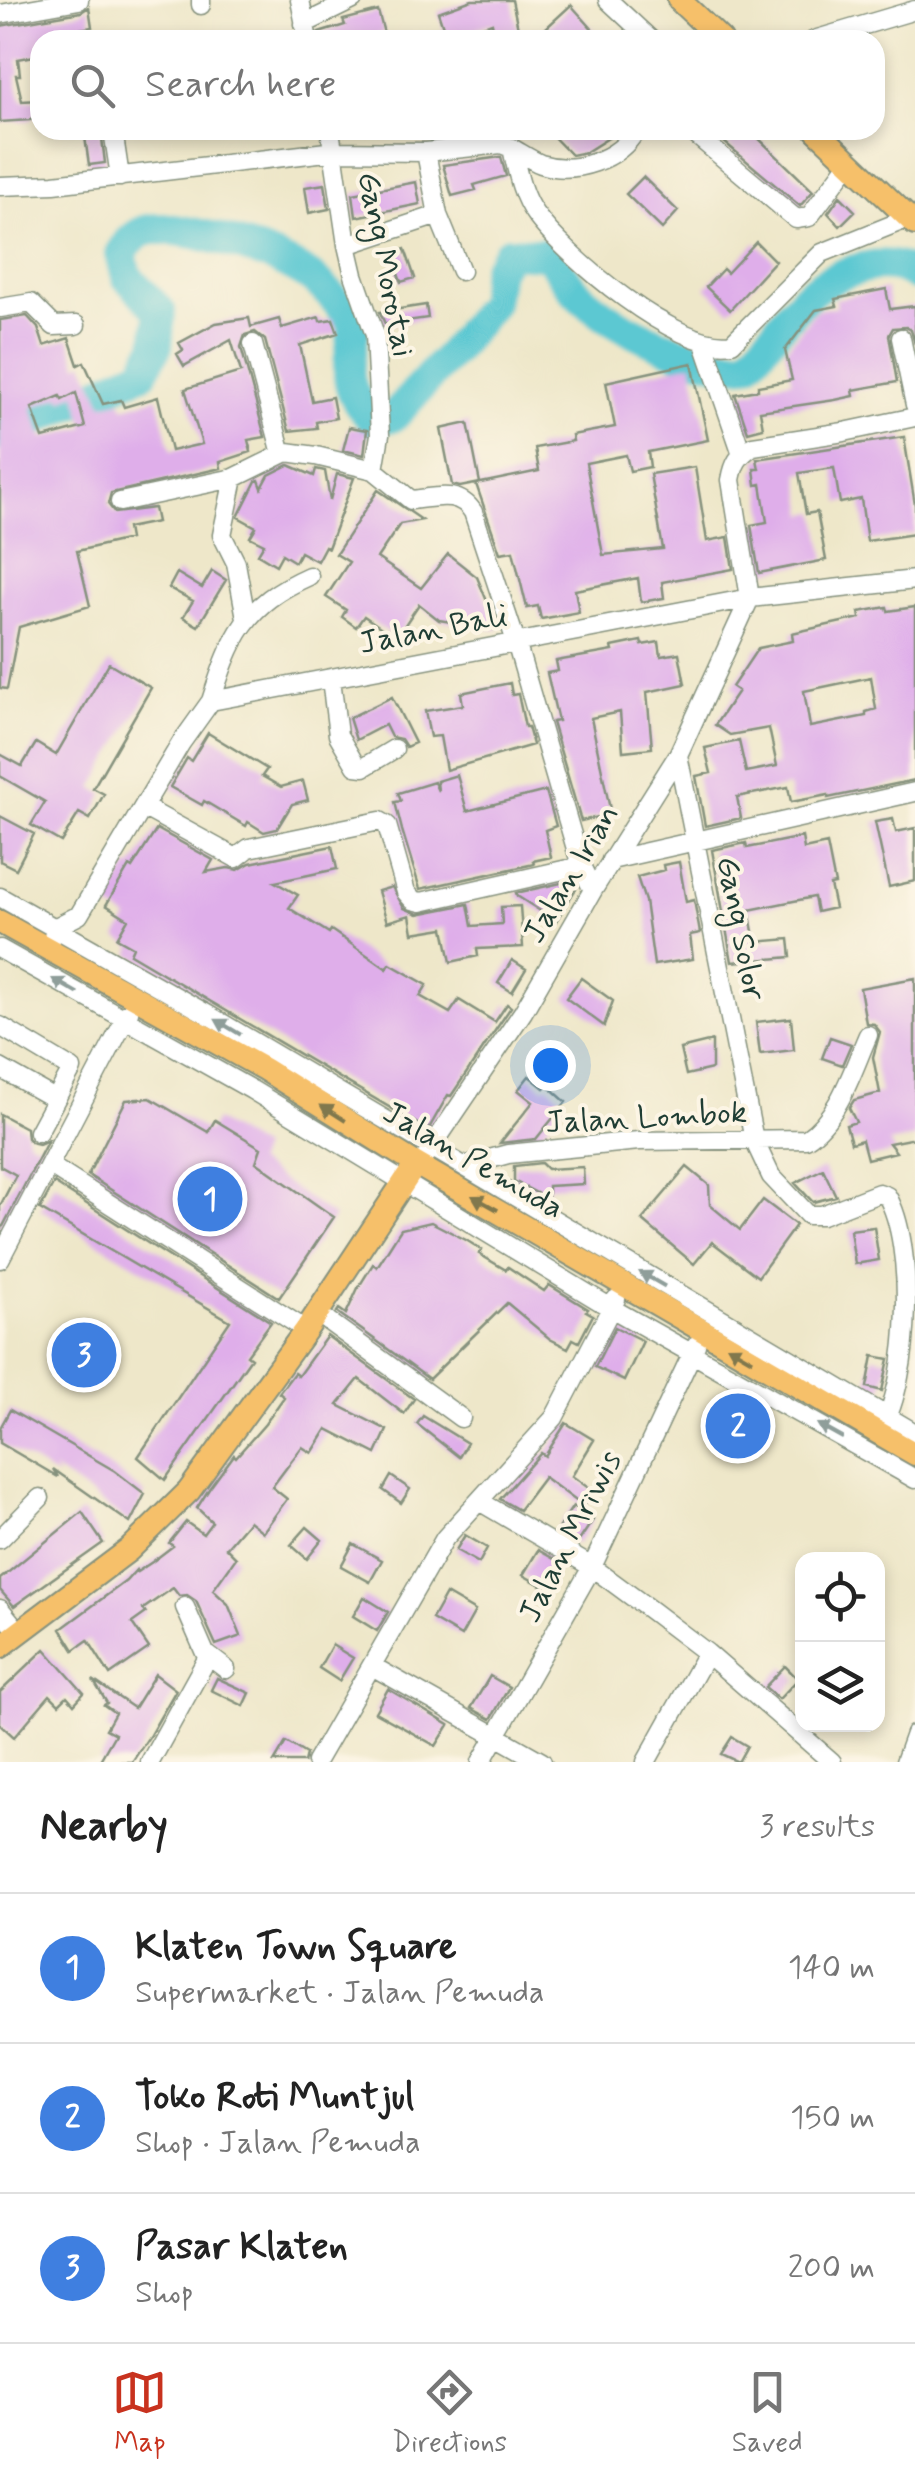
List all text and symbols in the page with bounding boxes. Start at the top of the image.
search box [30,30,885,140]
icon: search [65,58,120,113]
text: Search here [145,61,336,110]
street label: Gang Morotai [345,168,424,361]
street label: Jalan Bali [356,595,511,665]
street label: Jalan Irian [514,797,630,951]
street label: Gang Solor [704,853,775,1004]
one-way arrow [50,978,79,995]
one-way arrow [214,1019,243,1036]
your location [525,1040,576,1091]
street label: Jalan Pemuda [375,1092,571,1229]
street label: Jalan Lombok [544,1092,748,1144]
one-way arrow [320,1104,347,1123]
pin: 1 [178,1162,242,1236]
one-way arrow [470,1194,499,1211]
one-way arrow [638,1271,666,1289]
pin: 3 [52,1318,116,1392]
one-way arrow [726,1345,754,1362]
pin: 2 [706,1388,770,1464]
one-way arrow [816,1422,844,1440]
street label: Jalan Mriwis [510,1444,632,1630]
map controls [795,1552,885,1732]
button: locate [795,1552,885,1642]
button: layers [795,1642,885,1732]
text: Nearby [40,1800,168,1855]
text: 3 results [759,1806,875,1848]
text: Klaten Town Square [135,1923,457,1972]
text: 1 [65,1947,80,1989]
text: 140 m [788,1947,875,1989]
text: Supermarket · Jalan Pemuda [135,1972,544,2014]
text: Toko Roti Muntjul [135,2073,414,2122]
text: 2 [65,2097,80,2139]
text: 150 m [790,2097,875,2139]
text: Shop · Jalan Pemuda [135,2122,421,2164]
text: Pasar Klaten [135,2223,348,2272]
text: 3 [65,2247,80,2289]
text: 200 m [788,2247,875,2289]
text: Shop [135,2272,194,2314]
tab: Map [112,2365,167,2462]
tab: Directions [392,2365,507,2462]
tab: Saved [732,2365,803,2462]

